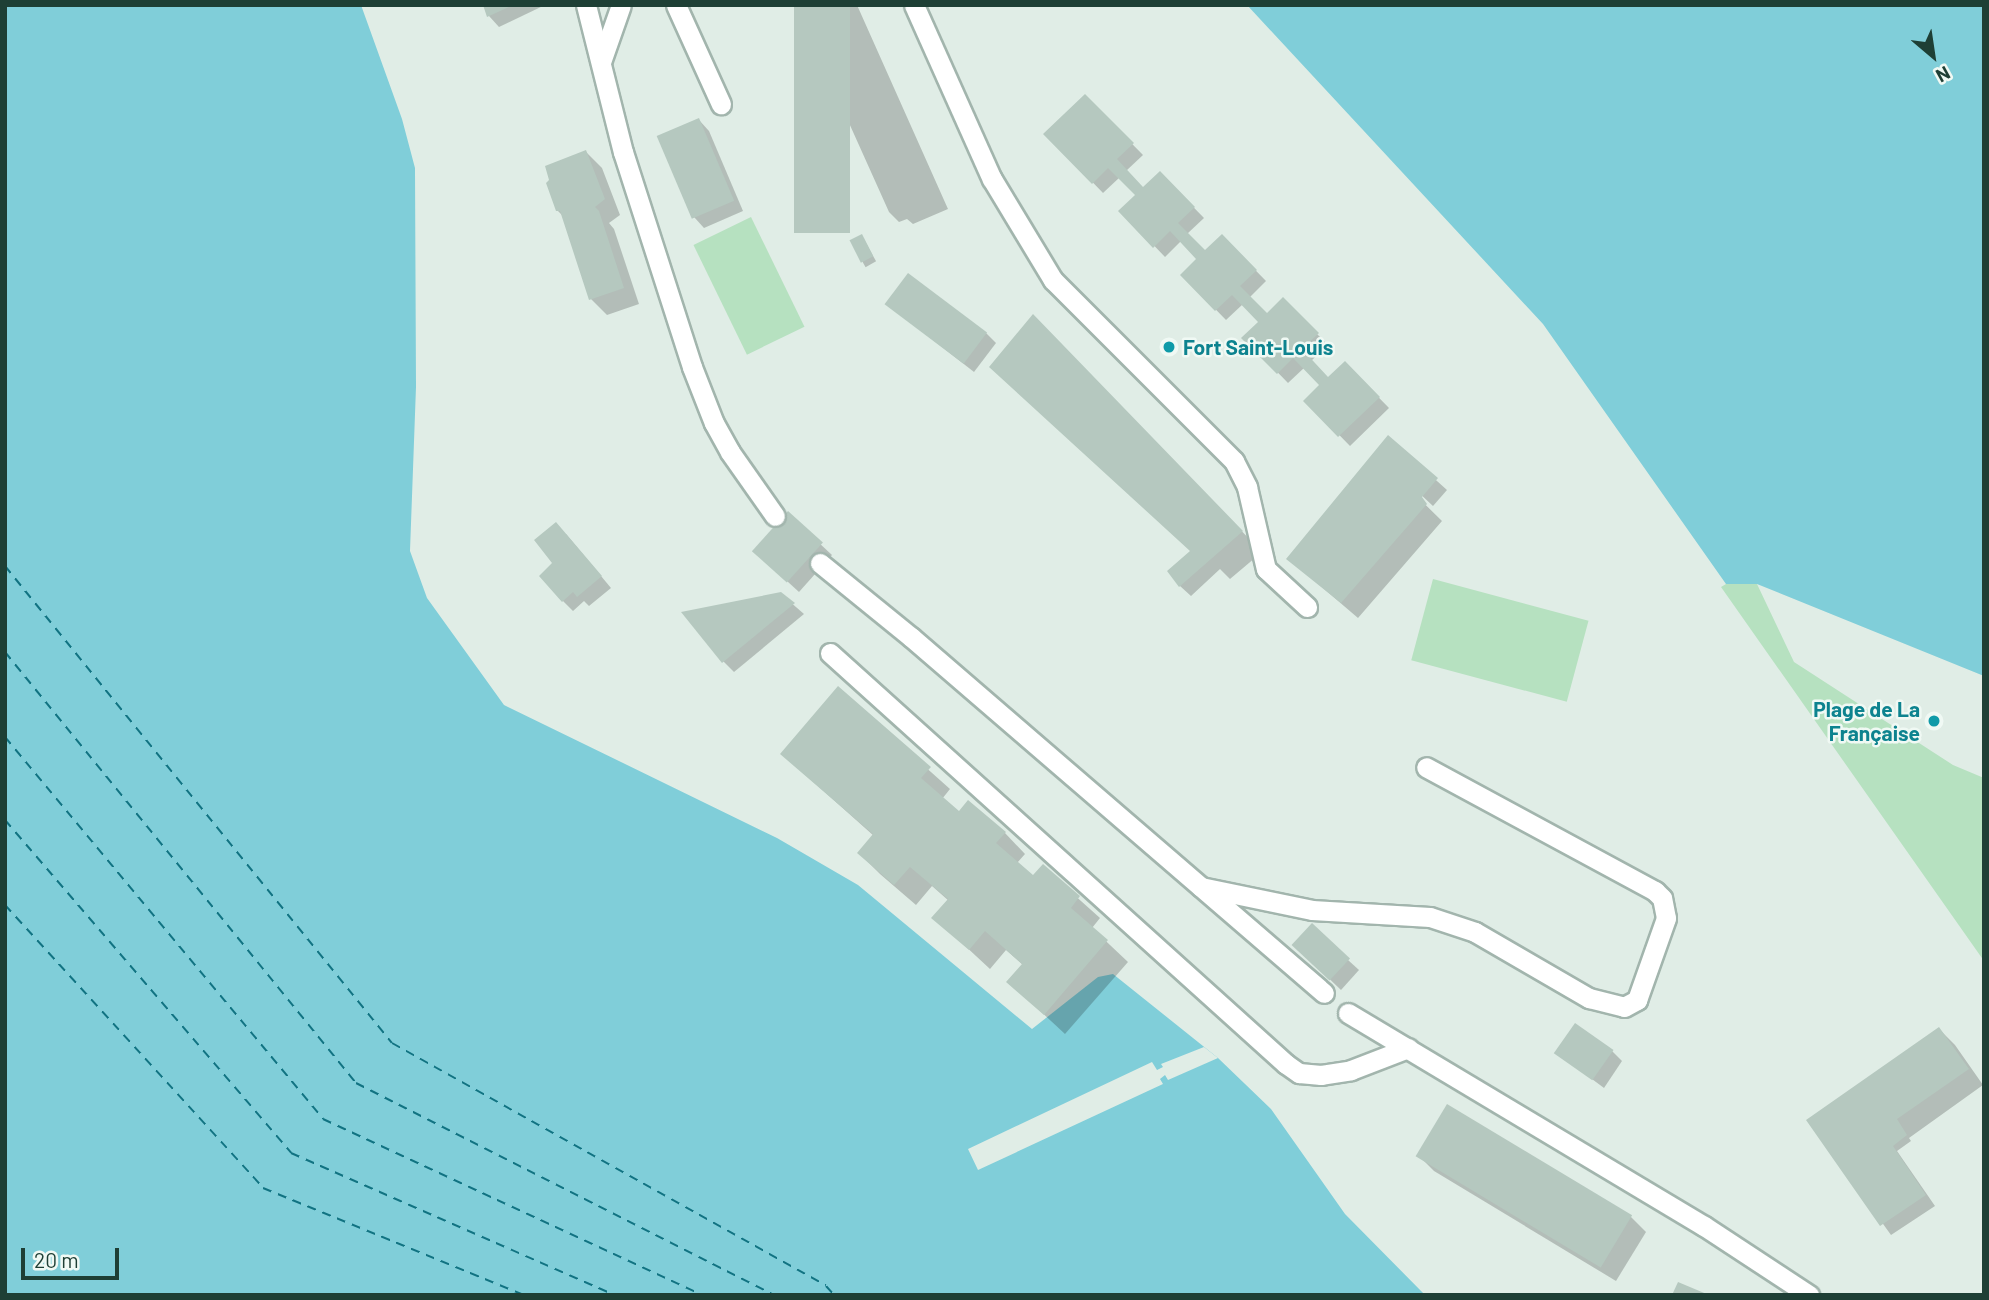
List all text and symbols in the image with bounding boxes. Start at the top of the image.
north arrow [1898,21,1968,91]
text: N [1932,62,1955,88]
place label: Fort Saint-Louis [1183,334,1333,360]
marker: Fort Saint-Louis [1161,339,1177,355]
place label: Plage de La Française [1813,696,1920,746]
marker: Plage de La Française [1926,713,1942,729]
scale bar [24,1234,122,1278]
text: 20 m [34,1247,79,1272]

